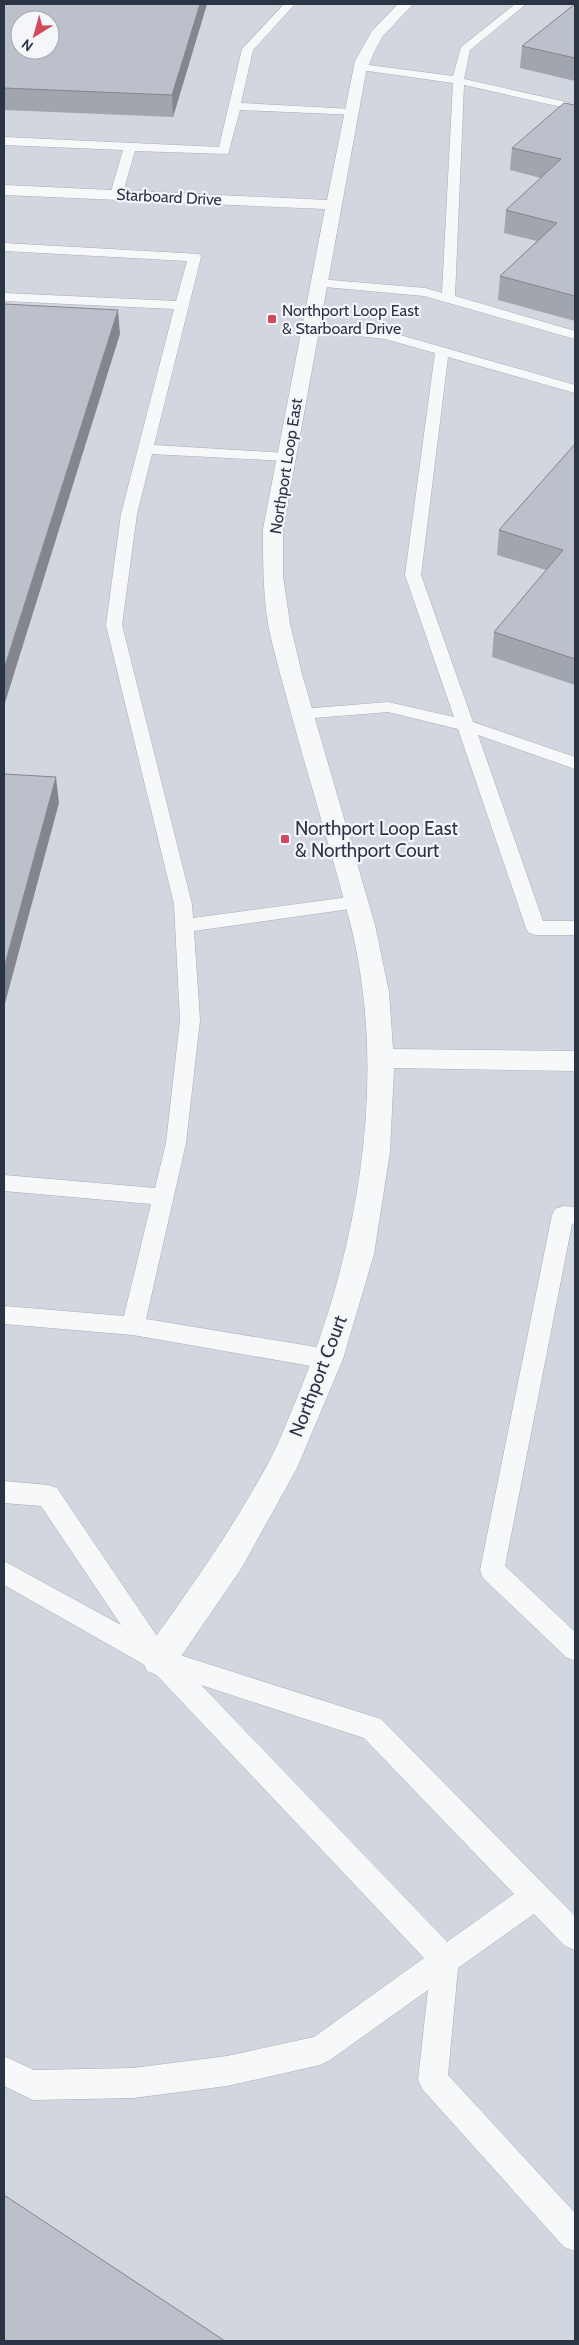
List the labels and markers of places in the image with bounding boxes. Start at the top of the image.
place label: Northport Loop East & Starboard Drive [282,301,420,338]
marker: Northport Loop East & Starboard Drive [266,313,278,325]
place label: Northport Loop East & Northport Court [295,817,459,862]
marker: Northport Loop East & Northport Court [279,833,291,845]

